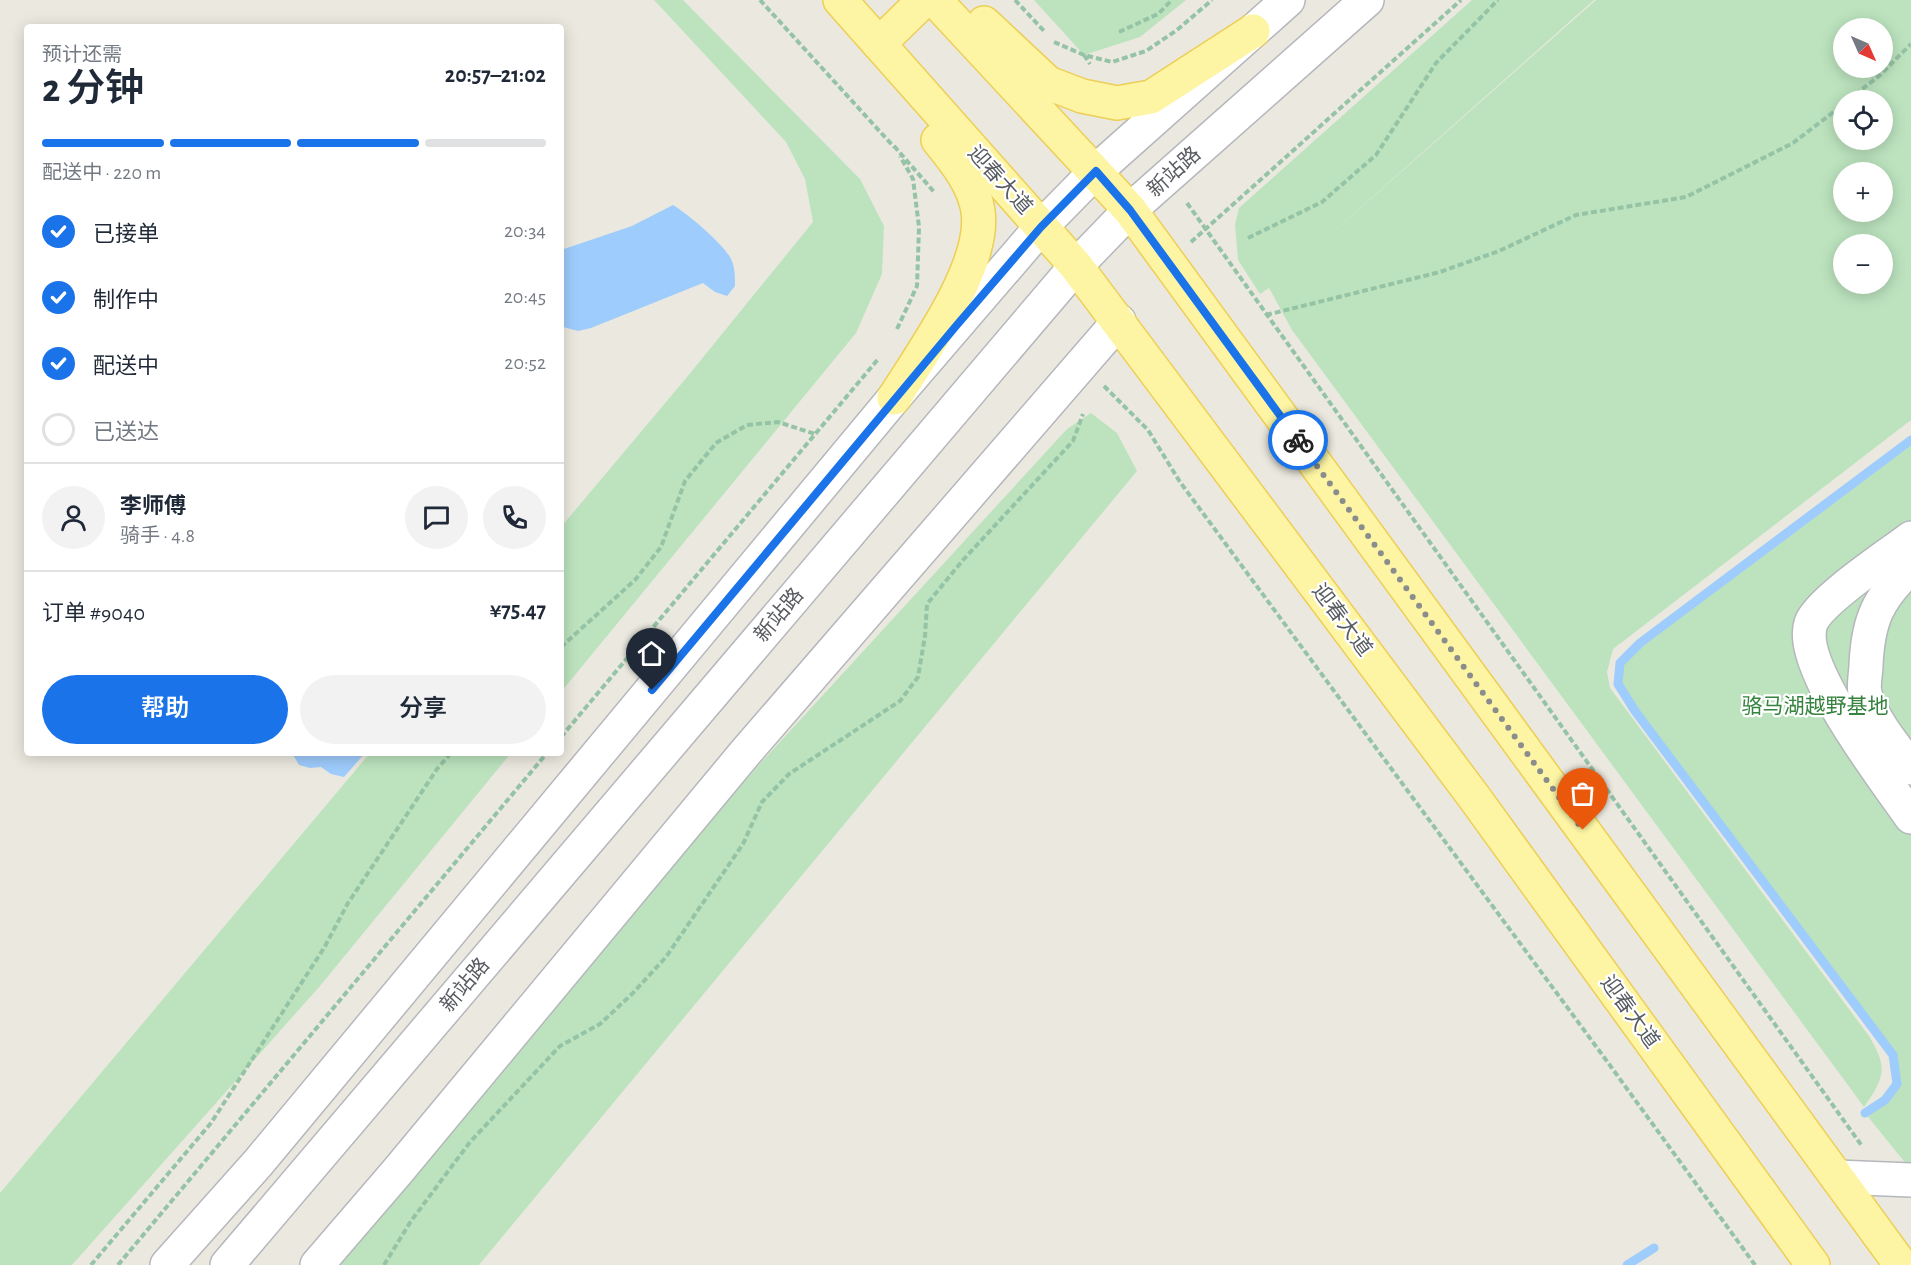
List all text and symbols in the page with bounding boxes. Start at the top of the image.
north arrow [1833,18,1893,78]
map controls [1833,18,1893,294]
text: 预计还需 [42,45,122,65]
text: 20:57–21:02 [445,64,546,86]
text: 2 分钟 [42,70,144,109]
button: locate [1833,90,1893,150]
street label: 迎春大道 [964,141,1037,218]
street label: 新站路 [1143,142,1204,201]
button: + [1833,162,1893,222]
text: 配送中 · 220 m [42,163,161,183]
icon: check [42,215,75,248]
text: 20:34 [504,221,546,241]
text: 已接单 [93,223,159,245]
button: − [1833,234,1893,294]
icon: check [42,281,75,314]
text: 20:45 [504,287,546,307]
text: 制作中 [93,289,159,311]
icon: check [42,347,75,380]
text: 20:52 [504,353,546,373]
text: 配送中 [93,355,159,377]
courier [1268,410,1328,470]
text: 已送达 [93,421,159,443]
icon: bike [1282,424,1315,457]
button: person [42,486,105,549]
button: chat [405,486,468,549]
button: phone [483,486,546,549]
text: 李师傅 [120,495,186,517]
text: 骑手 · 4.8 [120,526,195,546]
street label: 迎春大道 [1308,580,1376,660]
street label: 新站路 [750,583,807,646]
text: ¥75.47 [490,599,546,621]
text: 订单 #9040 [42,602,145,624]
pin [626,628,677,690]
icon: home [635,637,668,670]
button: 帮助 [42,675,288,744]
button: 分享 [300,675,546,744]
park label: 骆马湖越野基地 [1742,695,1889,717]
pin [1557,768,1608,830]
icon: bag [1566,777,1599,810]
street label: 新站路 [436,953,493,1016]
street label: 迎春大道 [1597,971,1664,1052]

